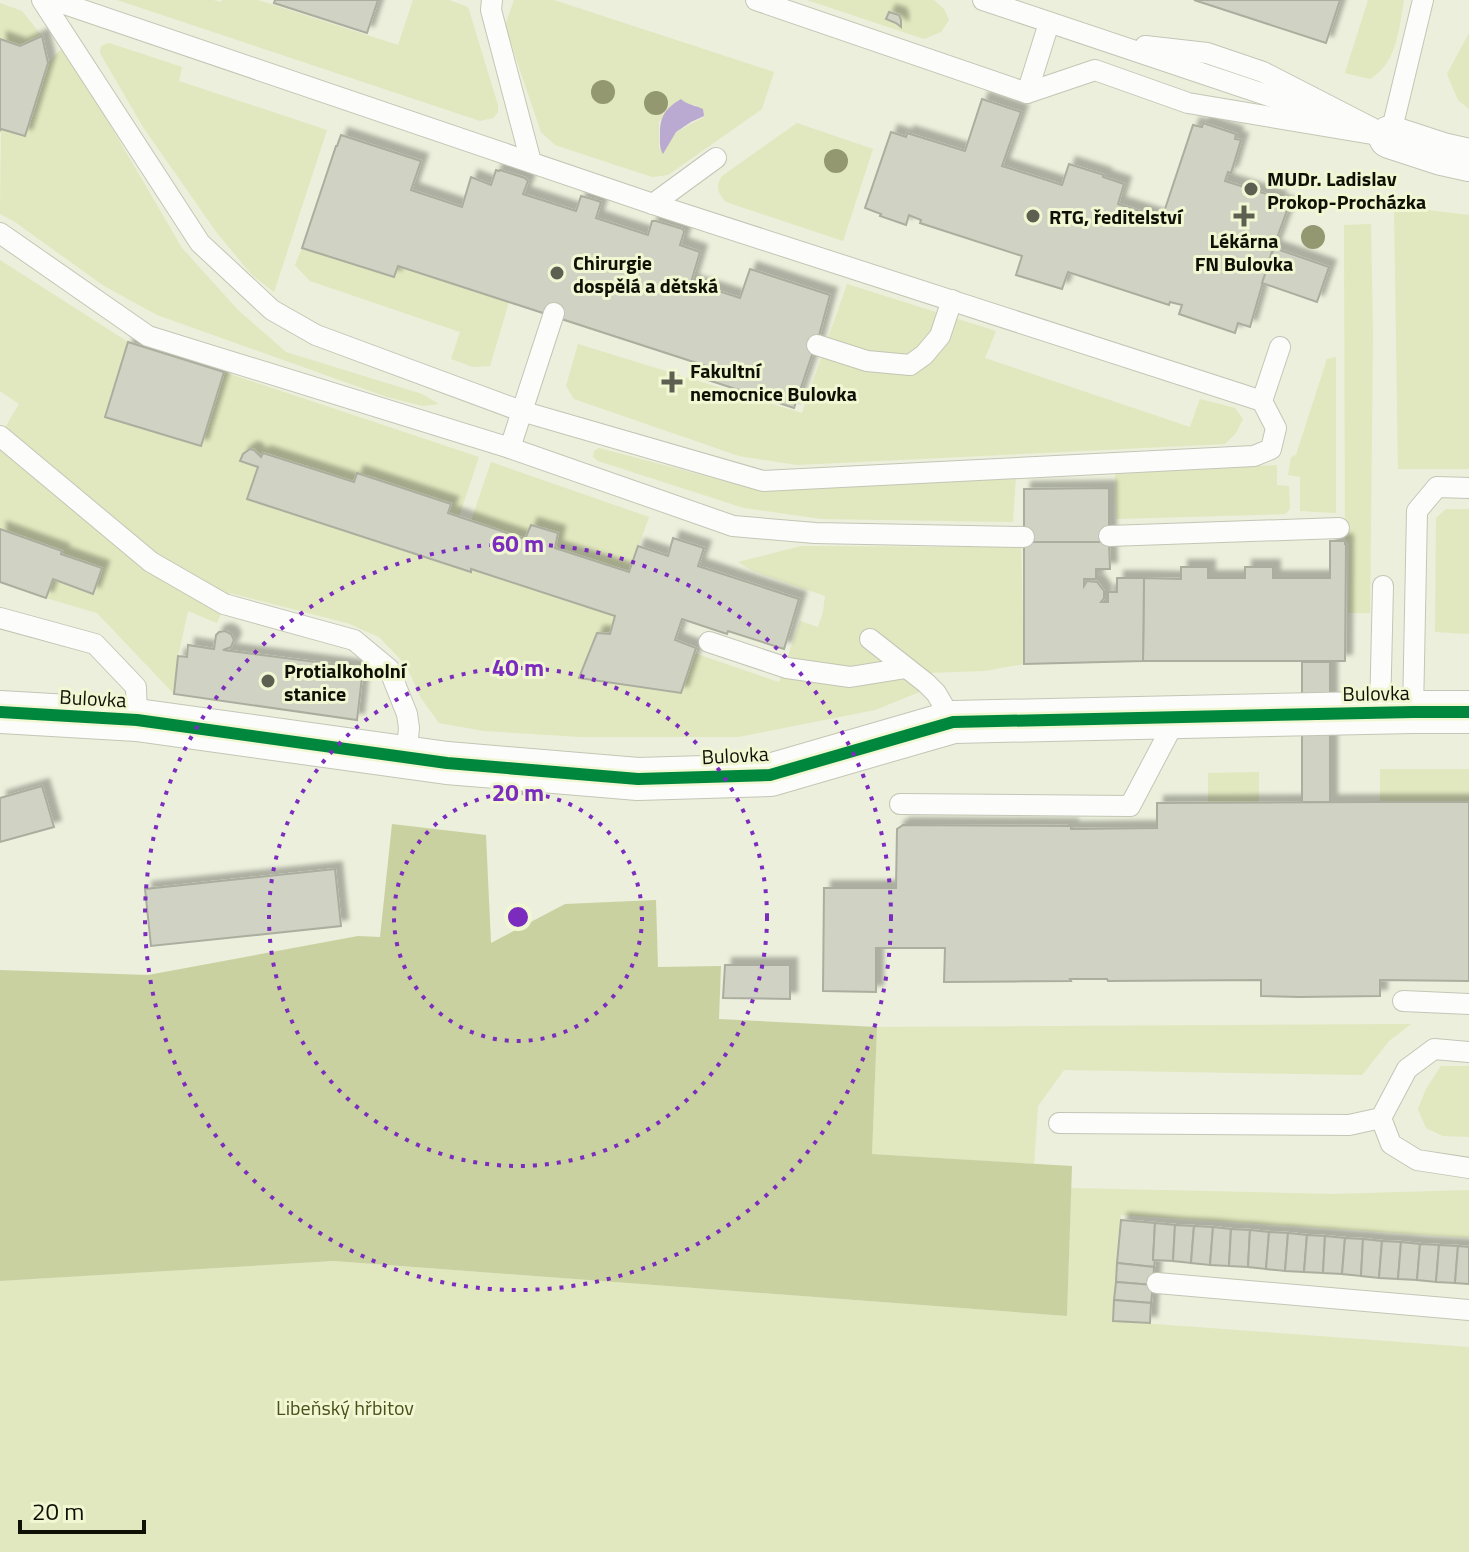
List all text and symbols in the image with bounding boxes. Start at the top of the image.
place label: MUDr. Ladislav Prokop-Procházka [1267,163,1426,217]
marker: MUDr. Ladislav Prokop-Procházka [1242,180,1260,198]
place label: RTG, ředitelství [1049,201,1184,232]
marker: RTG, ředitelství [1024,207,1042,225]
marker: Lékárna FN Bulovka [1235,207,1253,225]
place label: Lékárna FN Bulovka [1195,225,1293,279]
place label: Chirurgie dospělá a dětská [573,247,718,301]
marker: Chirurgie dospělá a dětská [548,264,566,282]
place label: Fakultní nemocnice Bulovka [690,355,857,409]
marker: Fakultní nemocnice Bulovka [661,371,683,393]
text: 60 m [492,525,544,561]
text: 40 m [492,649,544,685]
place label: Protialkoholní stanice [284,655,408,709]
marker: Protialkoholní stanice [259,672,277,690]
street label: Bulovka [1342,677,1410,709]
street label: Bulovka [59,681,127,715]
street label: Bulovka [701,738,769,772]
text: 20 m [492,774,544,810]
centre of rings [504,903,532,931]
park label: Libeňský hřbitov [276,1392,414,1423]
scale bar [20,1484,144,1534]
text: 20 m [32,1493,84,1529]

